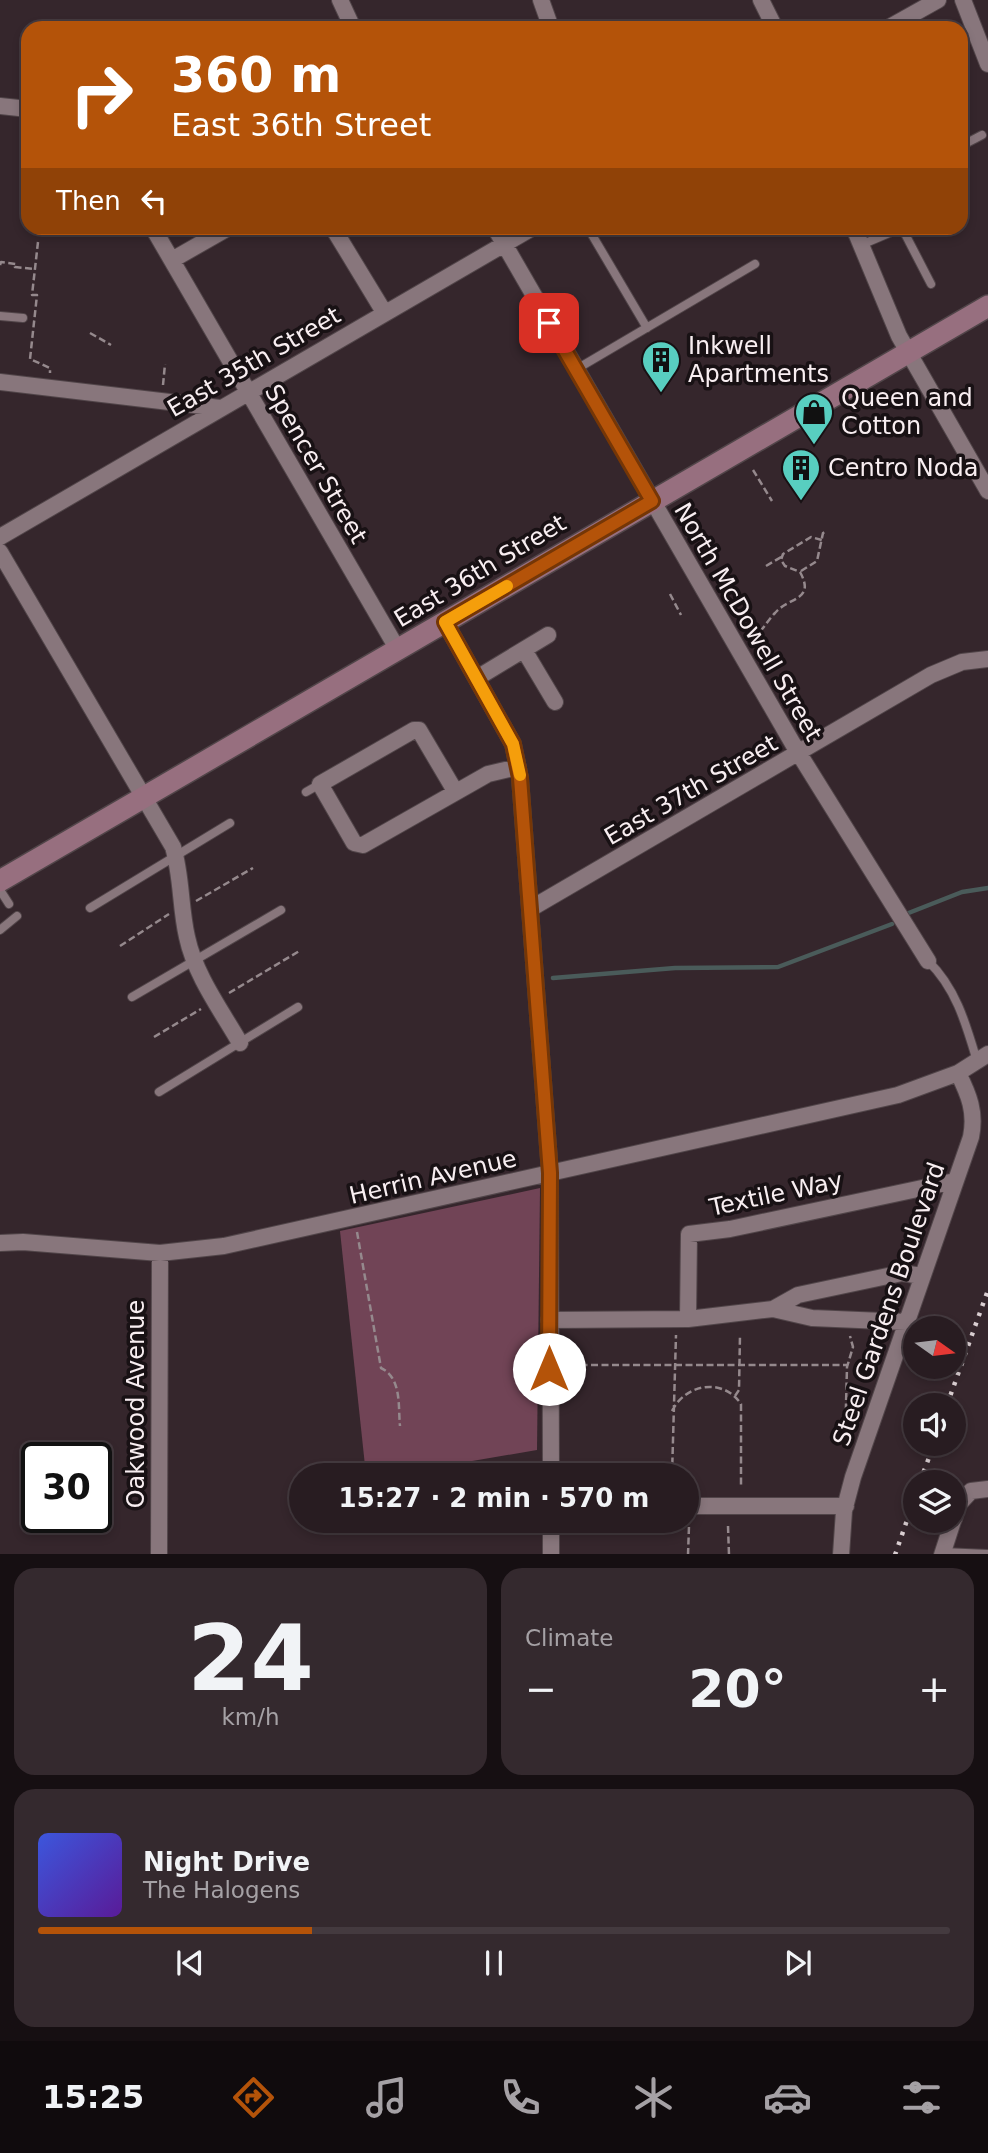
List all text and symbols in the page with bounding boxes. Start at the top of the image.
text: 360 m [171,47,341,104]
icon: right [56,49,147,140]
text: East 36th Street [171,106,431,144]
icon: left [135,182,173,220]
text: Then [56,186,121,216]
pin [519,293,579,353]
street label: East 35th Street [163,301,345,423]
icon: arrive [530,304,568,342]
place label: Inkwell Apartments [688,332,829,388]
building icon: Inkwell Apartments [640,339,682,394]
street label: Spencer Street [259,380,373,548]
place label: Queen and Cotton [841,384,973,440]
shop icon: Queen and Cotton [793,391,835,446]
building icon: Centro Noda [780,447,822,502]
place label: Centro Noda [828,454,978,482]
street label: North McDowell Street [668,498,828,746]
street label: East 36th Street [389,509,571,633]
street label: East 37th Street [600,729,782,851]
street label: Herrin Avenue [347,1144,519,1210]
street label: Steel Gardens Boulevard [827,1159,951,1449]
street label: Textile Way [706,1166,845,1222]
street label: Oakwood Avenue [122,1300,150,1508]
north arrow [903,1316,966,1379]
map controls [903,1316,966,1533]
position arrow [512,1332,586,1406]
button: sound [903,1393,966,1456]
speed limit sign: 30 [21,1442,112,1533]
button: layers [903,1470,966,1533]
text: 15:27 · 2 min · 570 m [339,1483,649,1513]
text: 24 [187,1606,314,1711]
text: Climate [525,1625,614,1651]
text: 20° [688,1659,787,1719]
text: − [525,1667,557,1711]
text: + [918,1667,950,1711]
text: km/h [221,1704,280,1730]
text: Night Drive [143,1847,310,1877]
text: The Halogens [143,1877,300,1903]
icon: previous [171,1944,209,1982]
icon: pause [475,1944,513,1982]
icon: next [779,1944,817,1982]
icon: directions [229,2073,278,2122]
icon: music [362,2073,411,2122]
icon: phone [496,2073,545,2122]
icon: climate [629,2073,678,2122]
icon: car [763,2073,812,2122]
icon: filters [897,2073,946,2122]
text: 15:25 [42,2078,144,2116]

